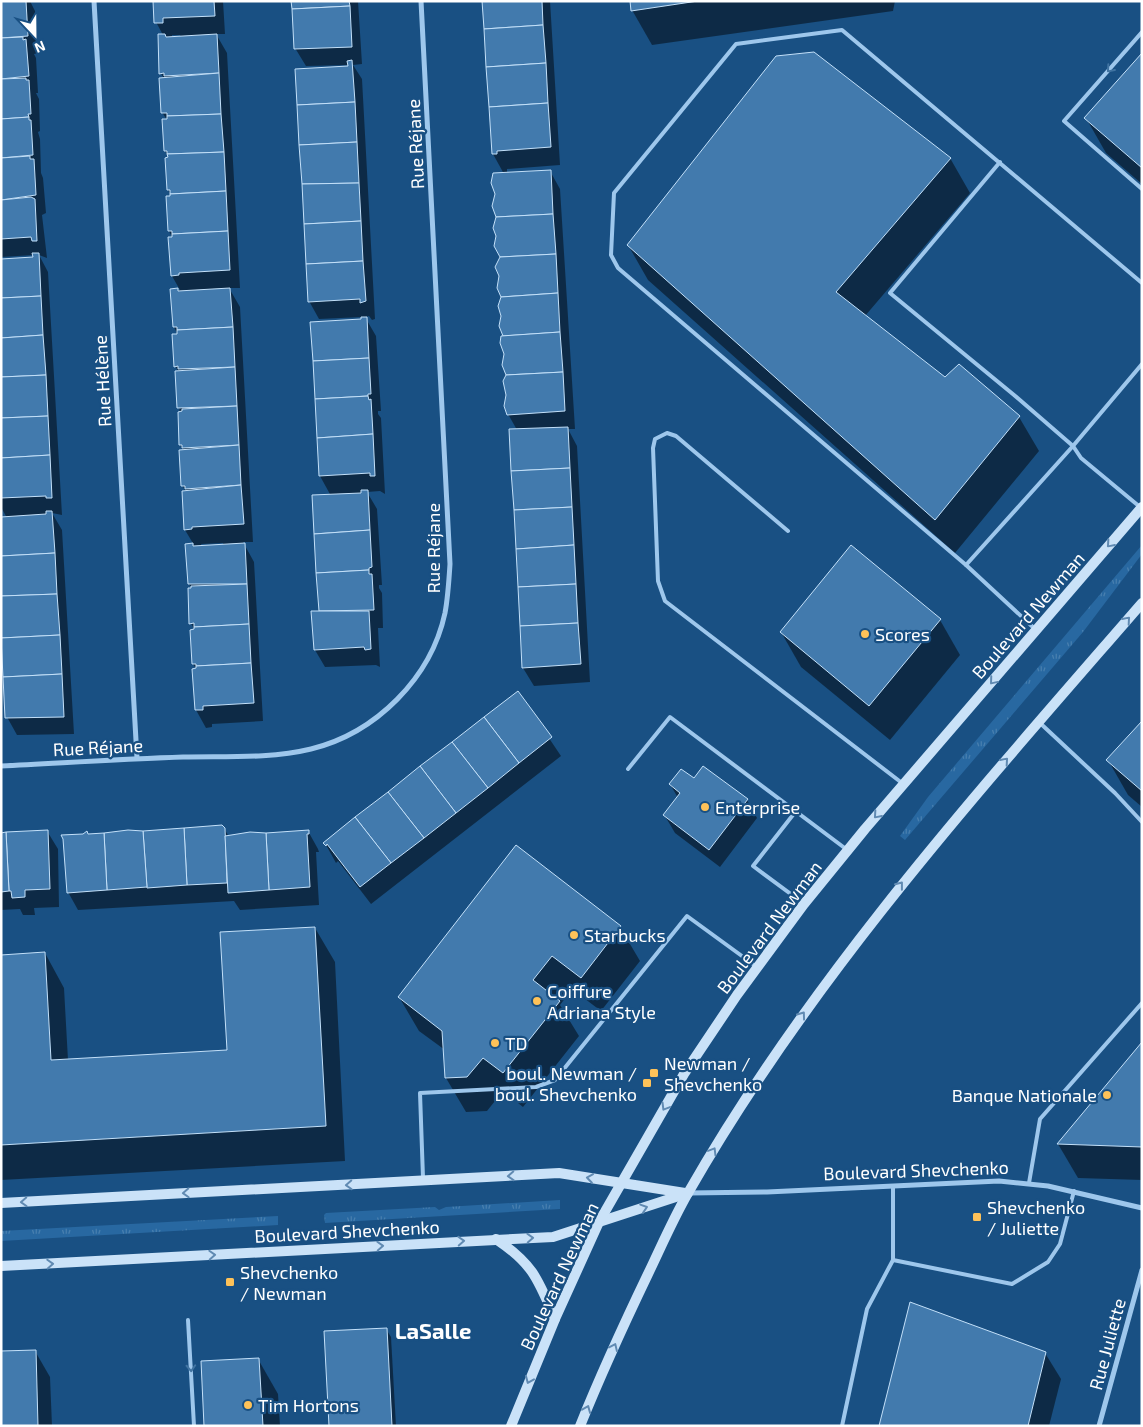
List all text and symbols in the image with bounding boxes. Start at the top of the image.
north arrow [10,10,60,60]
text: N [32,38,48,57]
one-way arrow [1107,63,1116,72]
street label: Rue Réjane [402,98,428,190]
street label: Rue Hélène [89,335,115,427]
street label: Rue Réjane [422,503,444,593]
one-way arrow [1107,538,1116,547]
street label: Boulevard Newman [967,547,1089,683]
one-way arrow [1121,617,1130,626]
place label: Scores [875,623,930,645]
marker: Scores [859,628,871,640]
one-way arrow [990,675,999,684]
street label: Rue Réjane [52,734,144,760]
one-way arrow [999,758,1008,767]
place label: Enterprise [715,796,800,818]
marker: Enterprise [699,801,711,813]
one-way arrow [873,810,882,819]
street label: Boulevard Newman [712,856,826,998]
one-way arrow [894,882,902,891]
place label: Starbucks [584,924,666,946]
marker: Starbucks [568,929,580,941]
place label: Coiffure Adriana Style [547,980,656,1023]
marker: Coiffure Adriana Style [531,995,543,1007]
one-way arrow [796,1011,805,1021]
place label: TD [505,1032,527,1054]
marker: TD [489,1037,501,1049]
place label: Newman / Shevchenko [664,1052,762,1095]
place label: boul. Newman / boul. Shevchenko [495,1062,637,1105]
marker: Newman / Shevchenko [648,1067,660,1079]
marker: boul. Newman / boul. Shevchenko [641,1077,653,1089]
place label: Banque Nationale [952,1084,1097,1106]
marker: Banque Nationale [1101,1089,1113,1101]
one-way arrow [661,1101,671,1110]
one-way arrow [707,1148,717,1157]
street label: Boulevard Shevchenko [823,1156,1009,1184]
one-way arrow [507,1170,515,1181]
one-way arrow [586,1173,594,1183]
one-way arrow [344,1179,352,1190]
one-way arrow [182,1188,190,1199]
place label: Shevchenko / Juliette [987,1196,1085,1239]
one-way arrow [20,1197,28,1208]
street label: Boulevard Newman [515,1199,603,1353]
one-way arrow [639,1204,647,1214]
marker: Shevchenko / Juliette [971,1211,983,1223]
street label: Boulevard Shevchenko [254,1215,440,1247]
one-way arrow [527,1232,535,1243]
one-way arrow [457,1236,465,1247]
one-way arrow [376,1240,384,1251]
one-way arrow [208,1249,216,1260]
one-way arrow [46,1258,54,1269]
place label: Shevchenko / Newman [240,1261,338,1304]
marker: Shevchenko / Newman [224,1276,236,1288]
street label: Rue Juliette [1084,1296,1130,1392]
district label: LaSalle [395,1317,471,1343]
one-way arrow [607,1343,618,1352]
one-way arrow [186,1364,197,1372]
one-way arrow [525,1375,536,1384]
place label: Tim Hortons [258,1394,359,1416]
marker: Tim Hortons [242,1399,254,1411]
one-way arrow [581,1405,591,1414]

